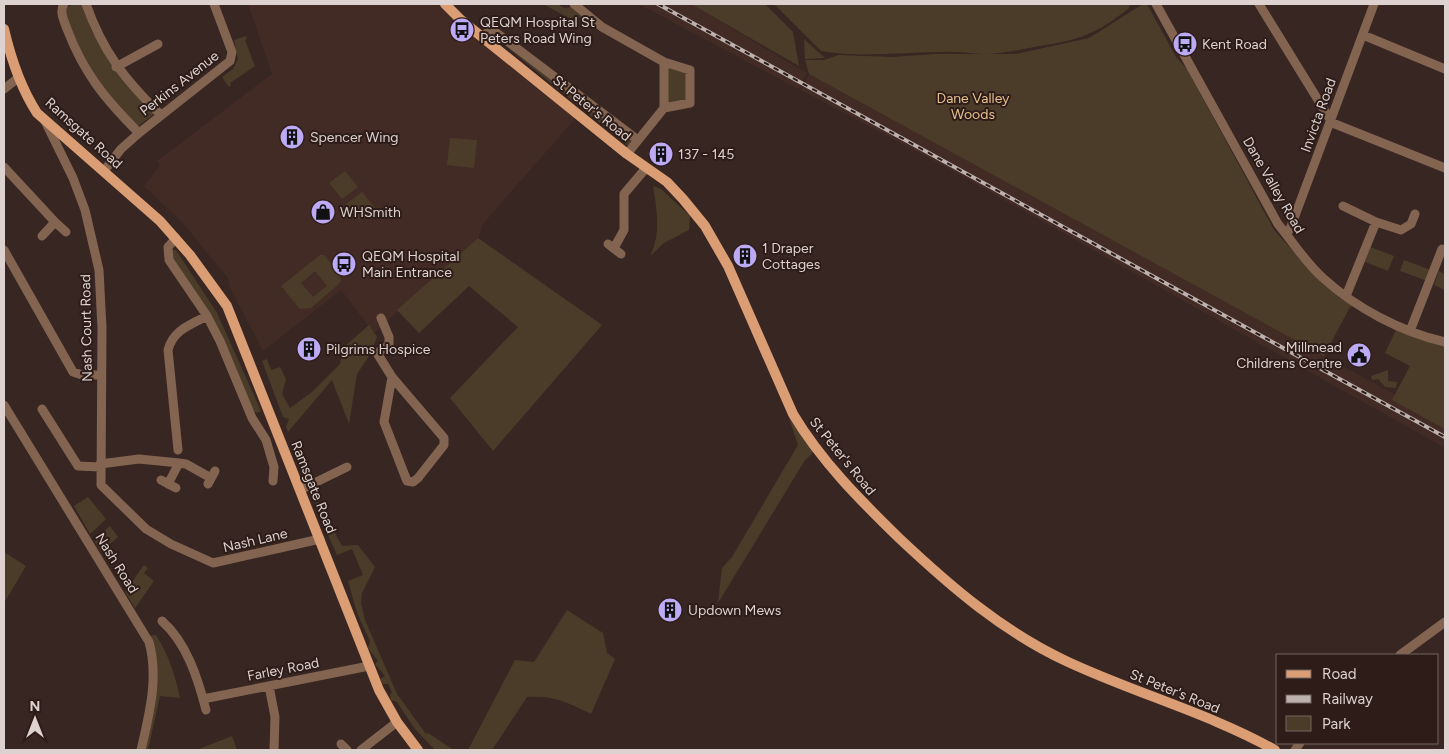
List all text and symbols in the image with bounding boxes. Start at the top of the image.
place label: QEQM Hospital St Peters Road Wing [480,14,595,47]
bus stop icon: QEQM Hospital St Peters Road Wing [449,17,475,43]
bus stop icon: Kent Road [1172,31,1198,57]
place label: Kent Road [1202,36,1267,53]
street label: Perkins Avenue [136,47,222,119]
street label: St Peter's Road [549,72,634,145]
street label: Invicta Road [1297,76,1340,155]
park label: Dane Valley Woods [937,90,1010,123]
street label: Ramsgate Road [41,94,126,173]
building icon: Spencer Wing [279,124,305,150]
place label: Spencer Wing [310,129,398,146]
street label: Dane Valley Road [1239,134,1308,237]
building icon: 137 - 145 [648,141,674,167]
place label: 137 - 145 [678,146,734,163]
shop icon: WHSmith [310,199,336,225]
place label: WHSmith [340,204,401,221]
place label: 1 Draper Cottages [762,240,820,273]
building icon: 1 Draper Cottages [732,243,758,269]
place label: QEQM Hospital Main Entrance [362,248,460,281]
bus stop icon: QEQM Hospital Main Entrance [331,251,357,277]
street label: Nash Court Road [77,274,96,382]
building icon: Pilgrims Hospice [296,336,322,362]
place label: Millmead Childrens Centre [1236,339,1342,372]
place label: Pilgrims Hospice [326,341,431,358]
public building icon: Millmead Childrens Centre [1346,342,1372,368]
street label: St Peter's Road [806,414,879,499]
street label: Ramsgate Road [287,438,340,536]
street label: Nash Lane [221,525,289,556]
street label: Nash Road [91,530,142,597]
building icon: Updown Mews [657,597,683,623]
place label: Updown Mews [688,602,781,619]
street label: Farley Road [246,654,321,685]
legend [1276,654,1439,744]
text: Road [1322,665,1357,683]
street label: St Peter's Road [1127,666,1222,717]
text: Railway [1322,690,1373,708]
north arrow [10,694,60,744]
text: N [30,698,40,715]
text: Park [1322,715,1351,733]

